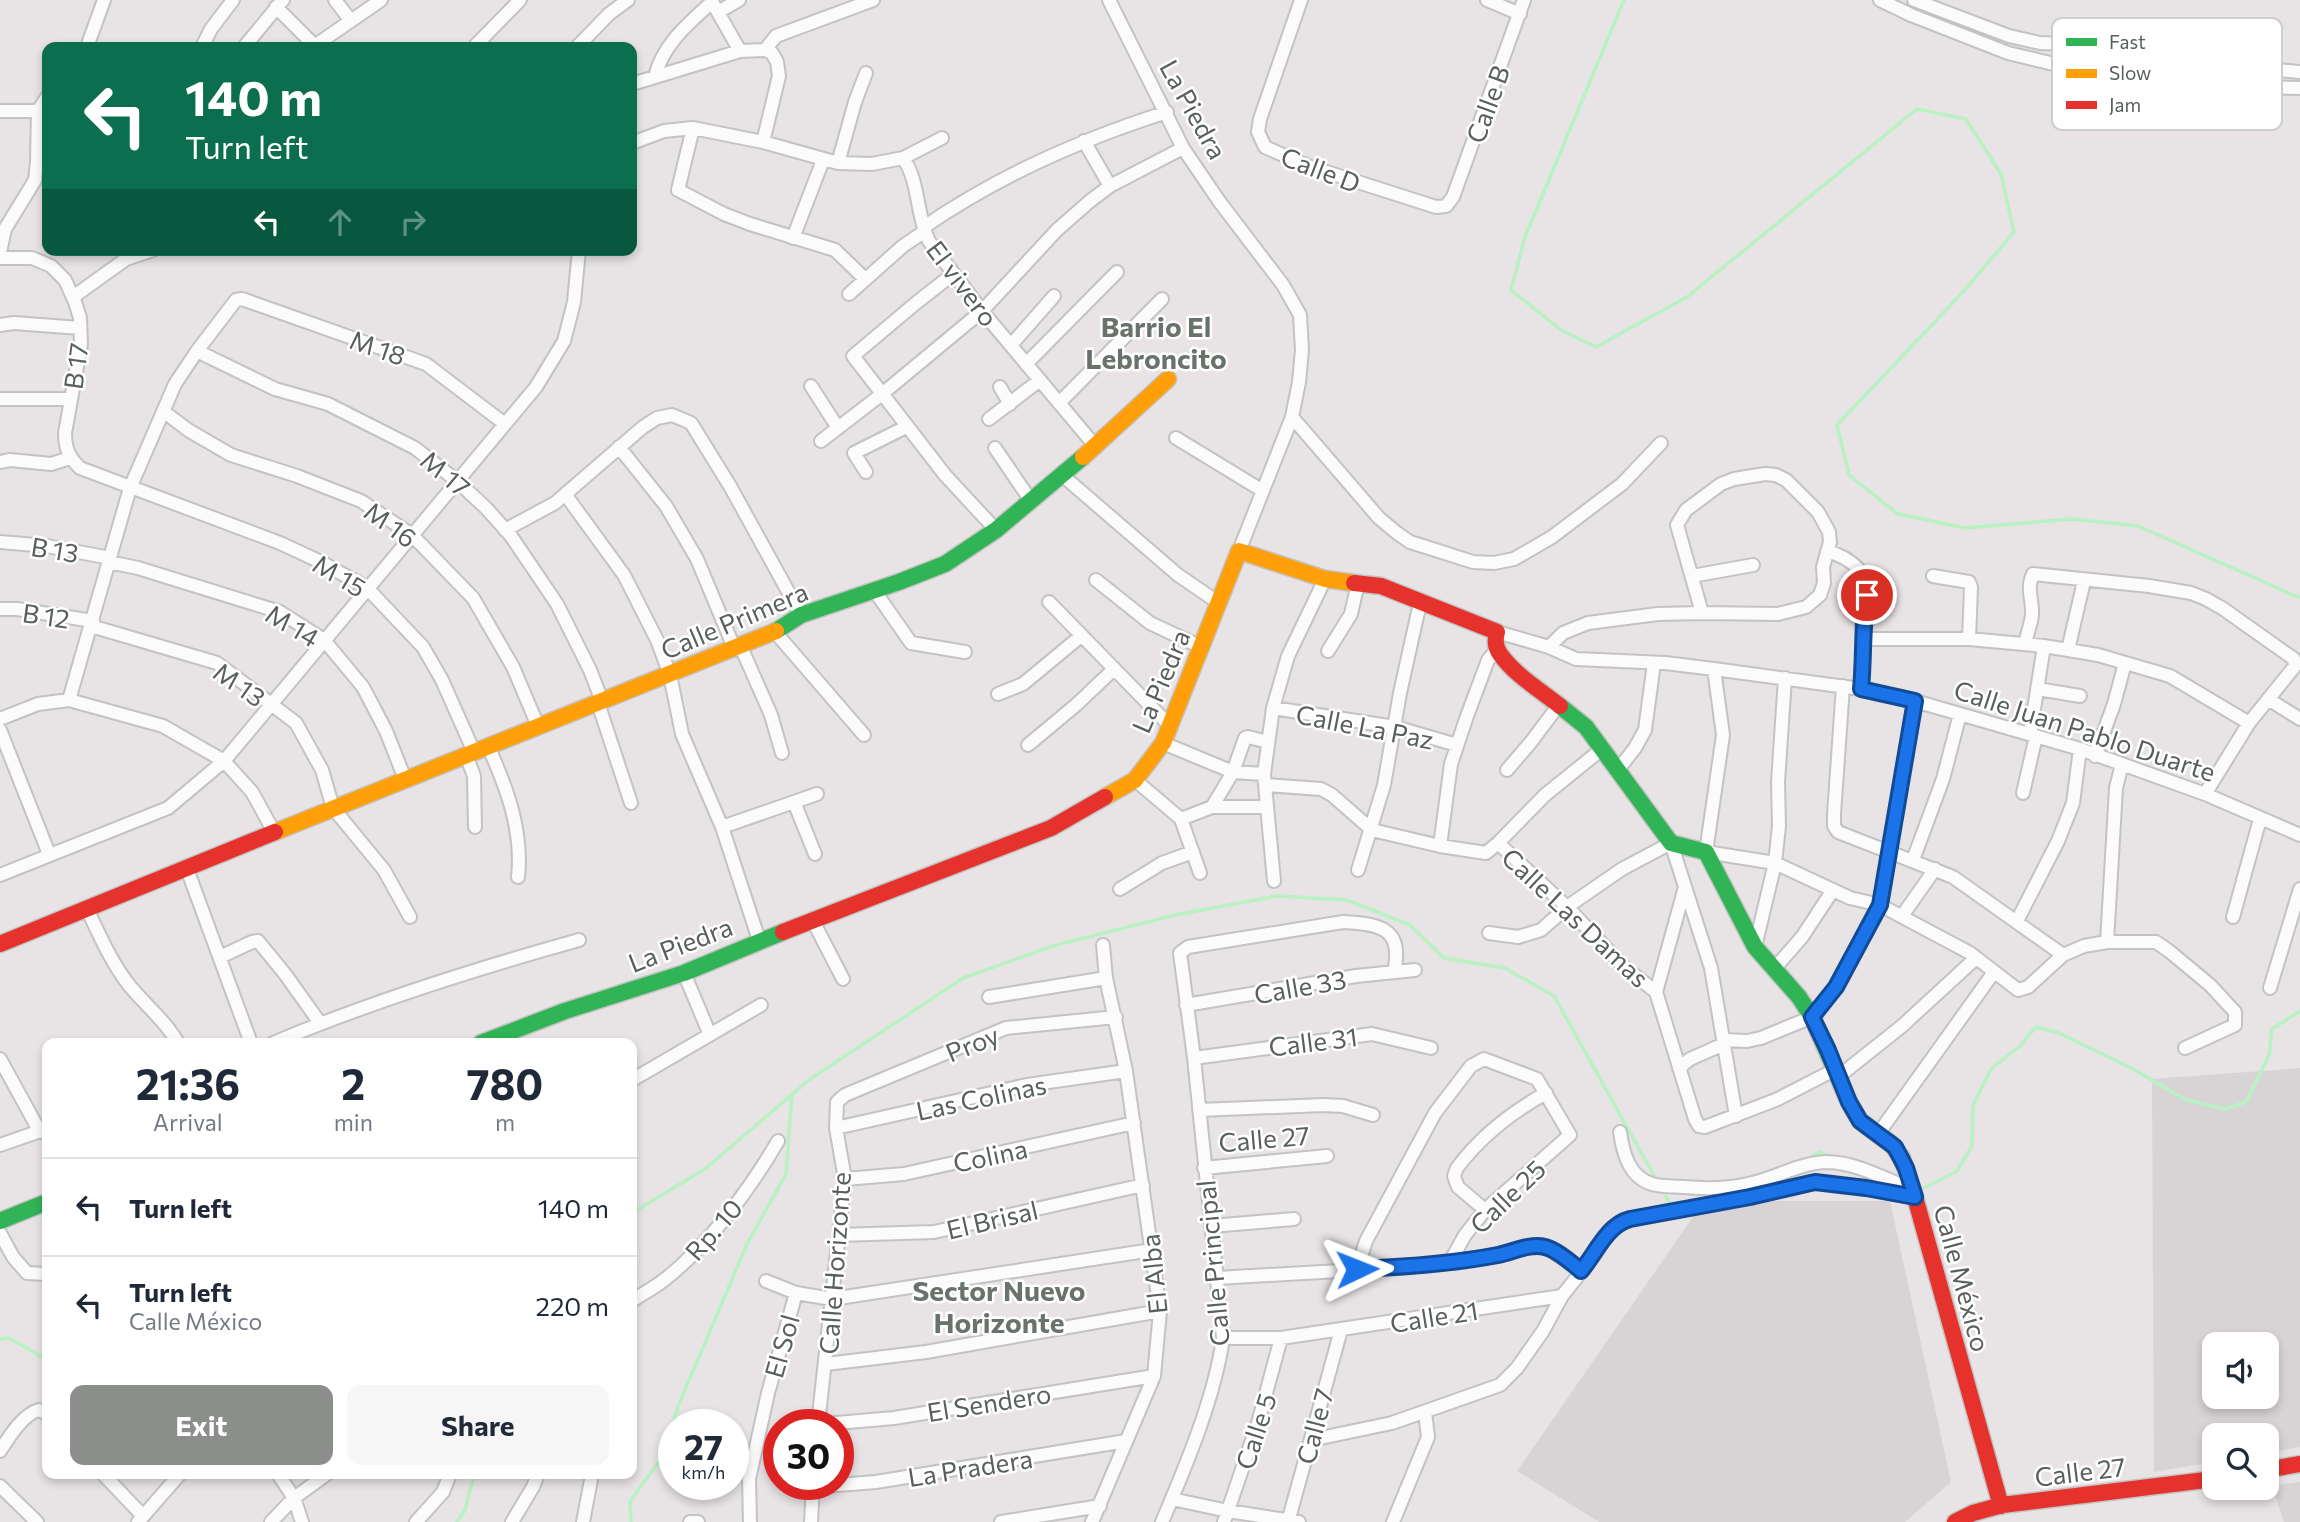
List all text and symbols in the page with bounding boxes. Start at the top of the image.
legend [2052,18,2282,130]
text: Fast [2109,30,2146,53]
street label: La Piedra [1154,54,1234,164]
street label: Calle B [1459,61,1515,147]
text: Slow [2109,61,2151,84]
text: 140 m [185,66,322,126]
icon: left [70,70,161,161]
text: Jam [2109,93,2141,116]
text: Turn left [185,126,309,166]
street label: Calle D [1277,140,1365,198]
icon: left [248,203,286,241]
icon: ahead [321,203,359,241]
icon: right [394,203,432,241]
street label: El vivero [921,234,1005,332]
district label: Barrio El Lebroncito [1085,309,1227,375]
street label: M 18 [346,323,410,371]
street label: B 17 [56,341,94,391]
street label: M 17 [415,444,477,502]
street label: M 16 [359,495,423,553]
street label: B 13 [29,530,81,568]
street label: M 15 [308,547,372,603]
pin [1837,565,1897,625]
street label: Calle Primera [656,575,812,665]
icon: arrive [1848,576,1886,614]
street label: B 12 [20,596,72,634]
street label: M 14 [261,597,325,653]
street label: La Piedra [1124,625,1196,737]
street label: M 13 [208,655,272,713]
street label: Calle Juan Pablo Duarte [1950,673,2220,787]
street label: Calle La Paz [1294,697,1436,755]
street label: Calle Las Damas [1496,841,1656,993]
street label: La Piedra [624,910,736,978]
street label: Calle 33 [1252,963,1348,1009]
street label: Proy [941,1018,1003,1068]
street label: Calle 31 [1267,1020,1359,1062]
text: 21:36 [136,1057,240,1109]
text: 2 [341,1057,365,1109]
text: 780 [467,1057,543,1109]
street label: Las Colinas [913,1068,1049,1126]
text: Arrival [153,1108,223,1136]
text: min [334,1108,373,1136]
text: m [495,1108,515,1136]
street label: Calle 27 [1217,1119,1311,1157]
street label: Colina [950,1132,1030,1178]
street label: Calle 25 [1463,1153,1551,1239]
street label: Calle Horizonte [812,1171,856,1355]
street label: Calle Principal [1189,1179,1235,1347]
icon: left [70,1188,108,1226]
text: Turn left [129,1192,232,1223]
text: 140 m [538,1192,609,1223]
street label: Rp. 10 [678,1192,748,1266]
street label: El Brisal [943,1193,1041,1245]
street label: Calle México [1929,1201,1997,1355]
street label: El Alba [1133,1232,1173,1316]
position arrow [1320,1232,1394,1306]
district label: Sector Nuevo Horizonte [912,1273,1086,1339]
text: Turn left [129,1276,232,1307]
icon: left [70,1286,108,1324]
text: 220 m [536,1290,609,1321]
street label: Calle 21 [1388,1294,1480,1338]
text: Calle México [129,1307,262,1335]
street label: El Sol [757,1311,805,1381]
map controls [2202,1332,2279,1500]
button: sound [2202,1332,2279,1409]
street label: El Sendero [925,1377,1053,1427]
button: Exit [70,1385,333,1465]
button: Share [347,1385,609,1465]
street label: Calle 7 [1289,1385,1339,1467]
street label: Calle 5 [1228,1389,1282,1473]
speed limit sign: 30 [763,1409,854,1500]
button: search [2202,1423,2279,1500]
text: 27 [684,1424,723,1467]
street label: La Pradera [905,1442,1035,1492]
street label: Calle 27 [2033,1450,2127,1492]
text: km/h [682,1461,725,1483]

